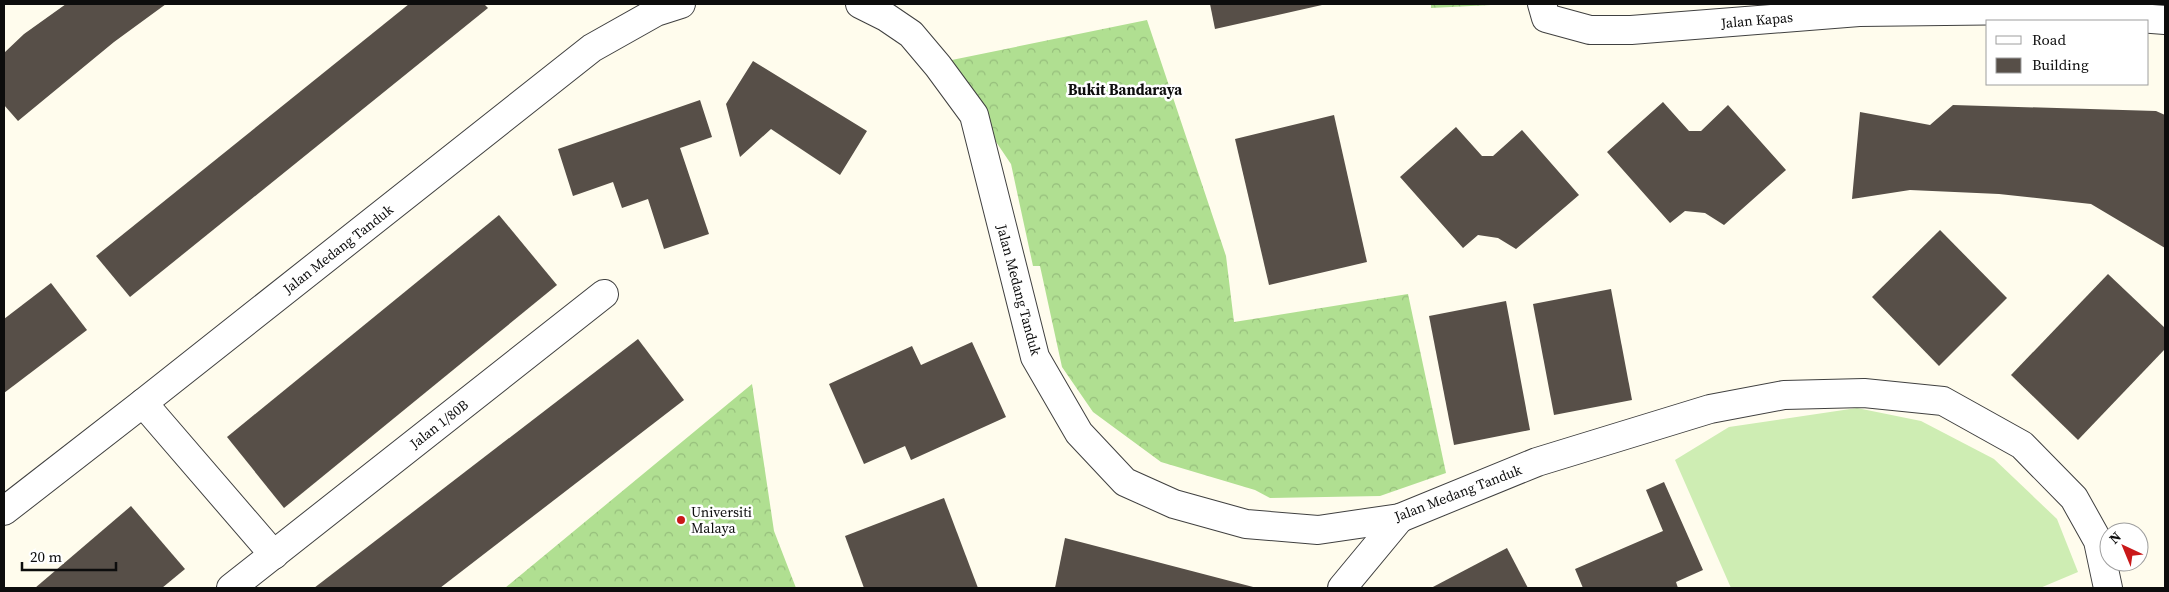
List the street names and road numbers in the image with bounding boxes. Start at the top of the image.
street label: Jalan Kapas [1719,7,1794,33]
street label: Jalan Medang Tanduk [278,199,398,299]
street label: Jalan Medang Tanduk [992,221,1046,358]
street label: Jalan 1/80B [405,395,473,454]
street label: Jalan Medang Tanduk [1390,459,1525,527]

